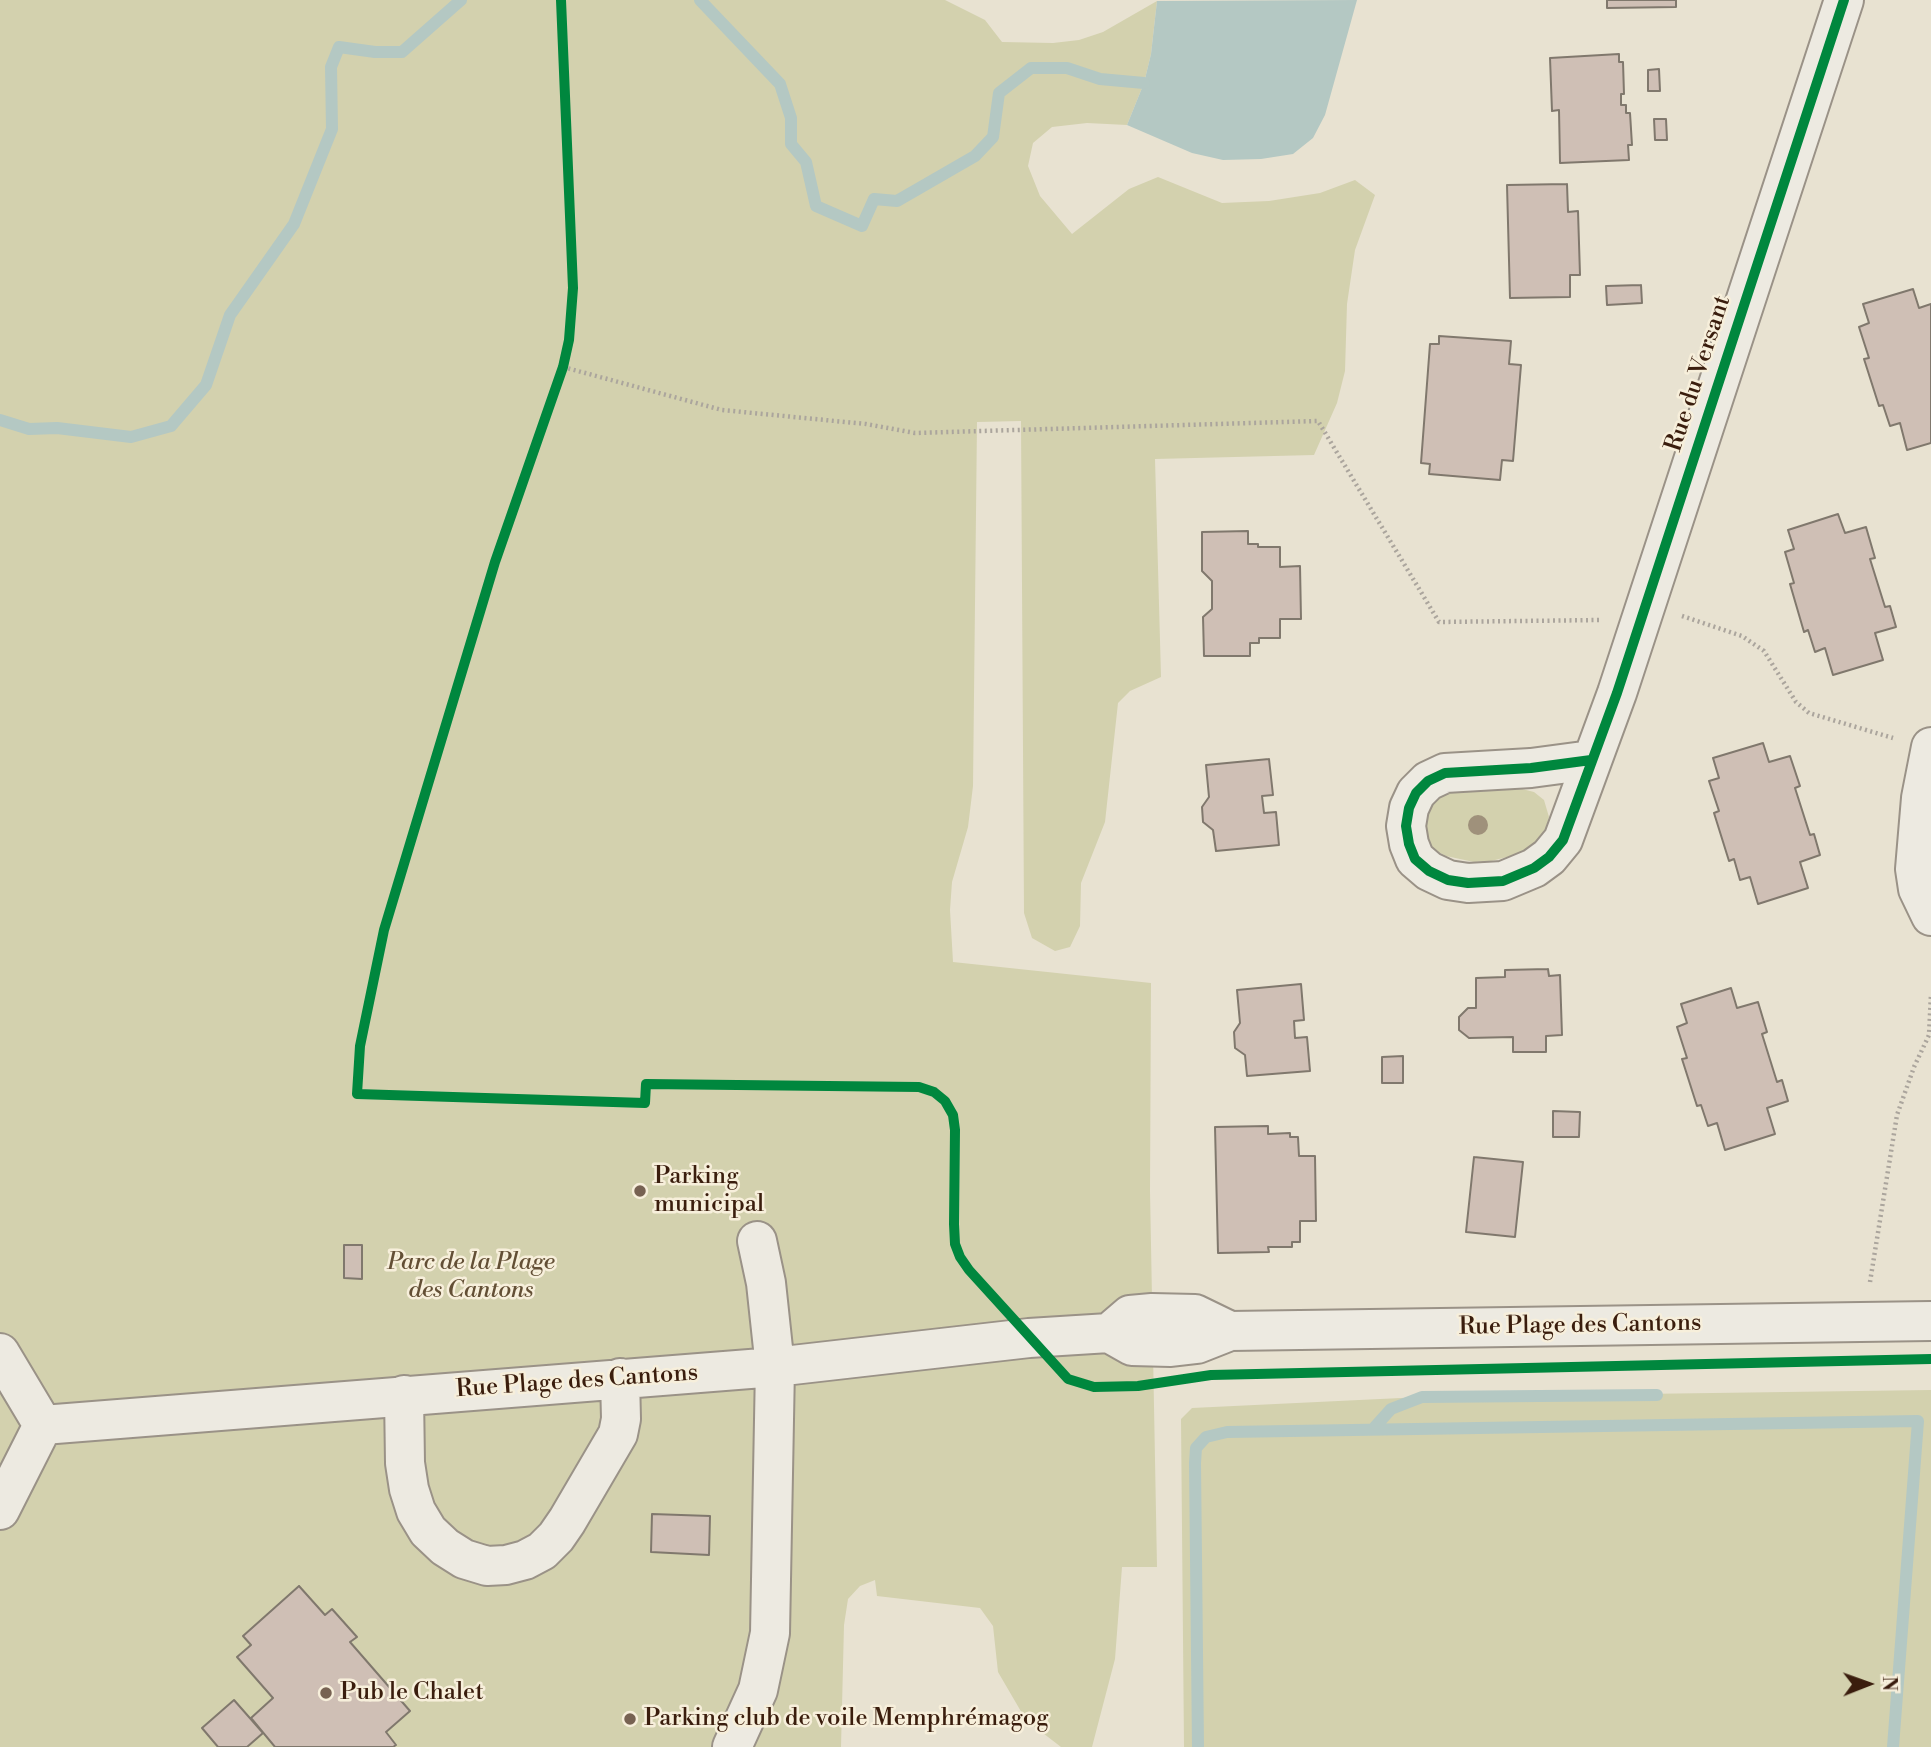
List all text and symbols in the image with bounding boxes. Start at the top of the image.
street label: Rue du Versant [1660,292,1738,456]
place label: Parking municipal [654,1163,764,1219]
marker: Parking municipal [632,1183,648,1199]
park label: Parc de la Plage des Cantons [387,1249,555,1305]
street label: Rue Plage des Cantons [1458,1309,1702,1343]
street label: Rue Plage des Cantons [455,1359,699,1405]
north arrow [1833,1649,1903,1719]
text: N [1877,1676,1901,1691]
place label: Pub le Chalet [340,1679,484,1707]
marker: Pub le Chalet [318,1685,334,1701]
place label: Parking club de voile Memphrémagog [644,1705,1049,1733]
marker: Parking club de voile Memphrémagog [622,1711,638,1727]

